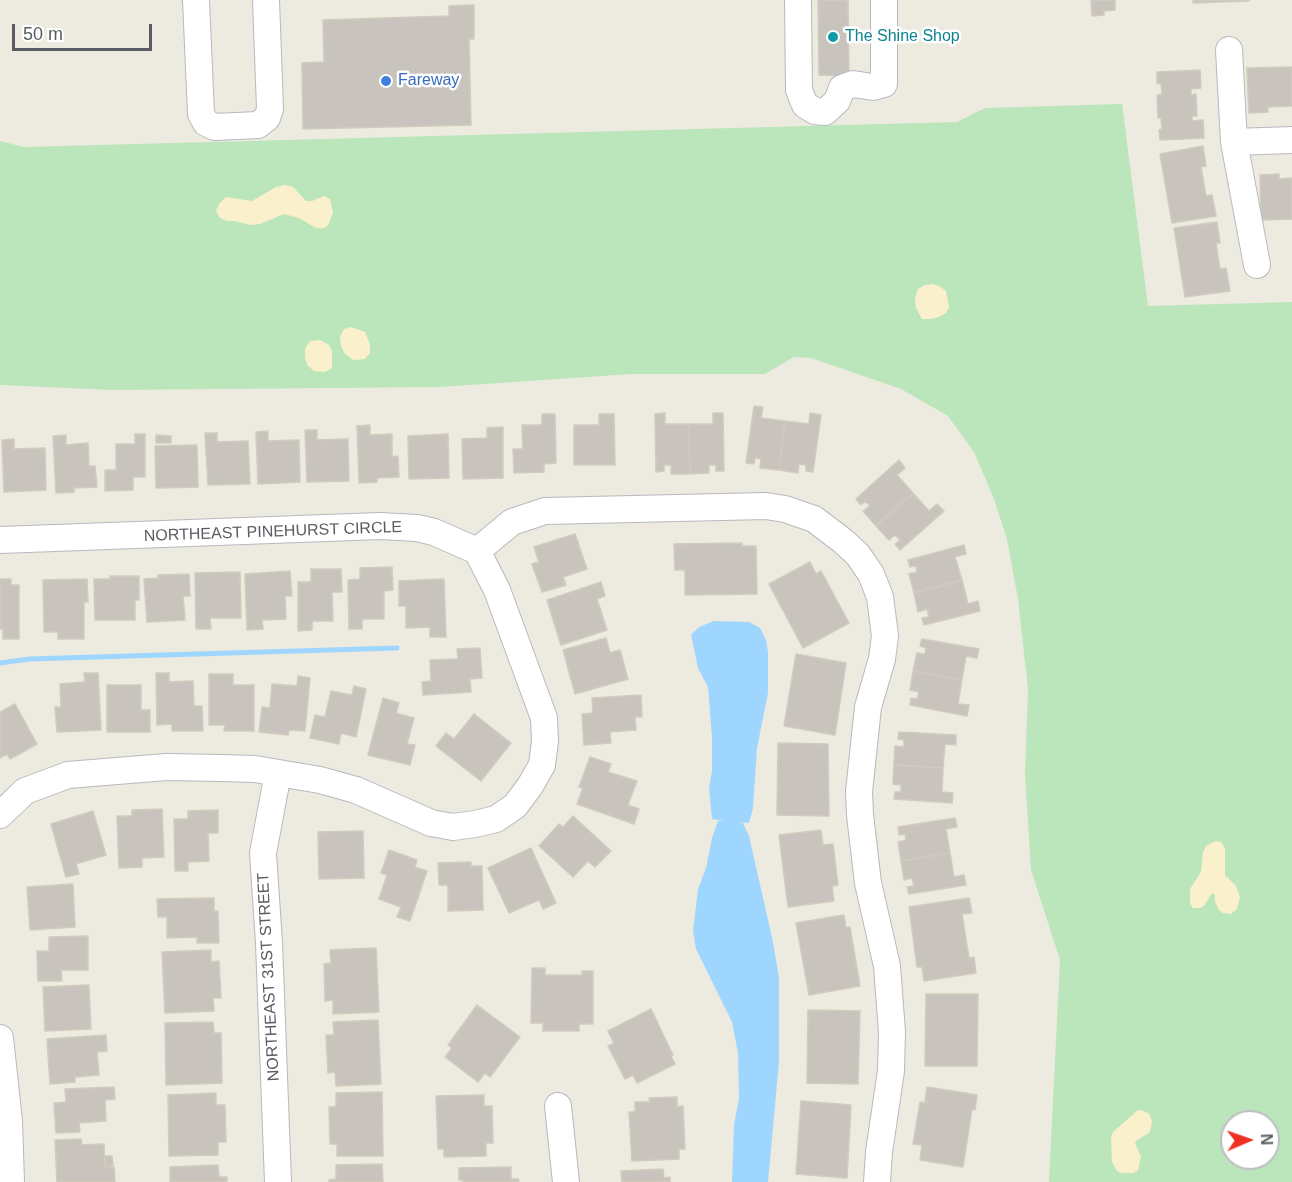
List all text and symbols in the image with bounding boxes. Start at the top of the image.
scale bar [15,12,154,50]
text: 50 m [23,24,63,44]
place label: The Shine Shop [845,27,960,47]
marker: The Shine Shop [826,30,840,44]
place label: Fareway [398,71,459,91]
marker: Fareway [379,74,393,88]
street label: NORTHEAST PINEHURST CIRCLE [144,518,402,546]
street label: NORTHEAST 31ST STREET [254,872,284,1082]
north arrow [1220,1110,1280,1170]
text: N [1258,1133,1275,1145]

